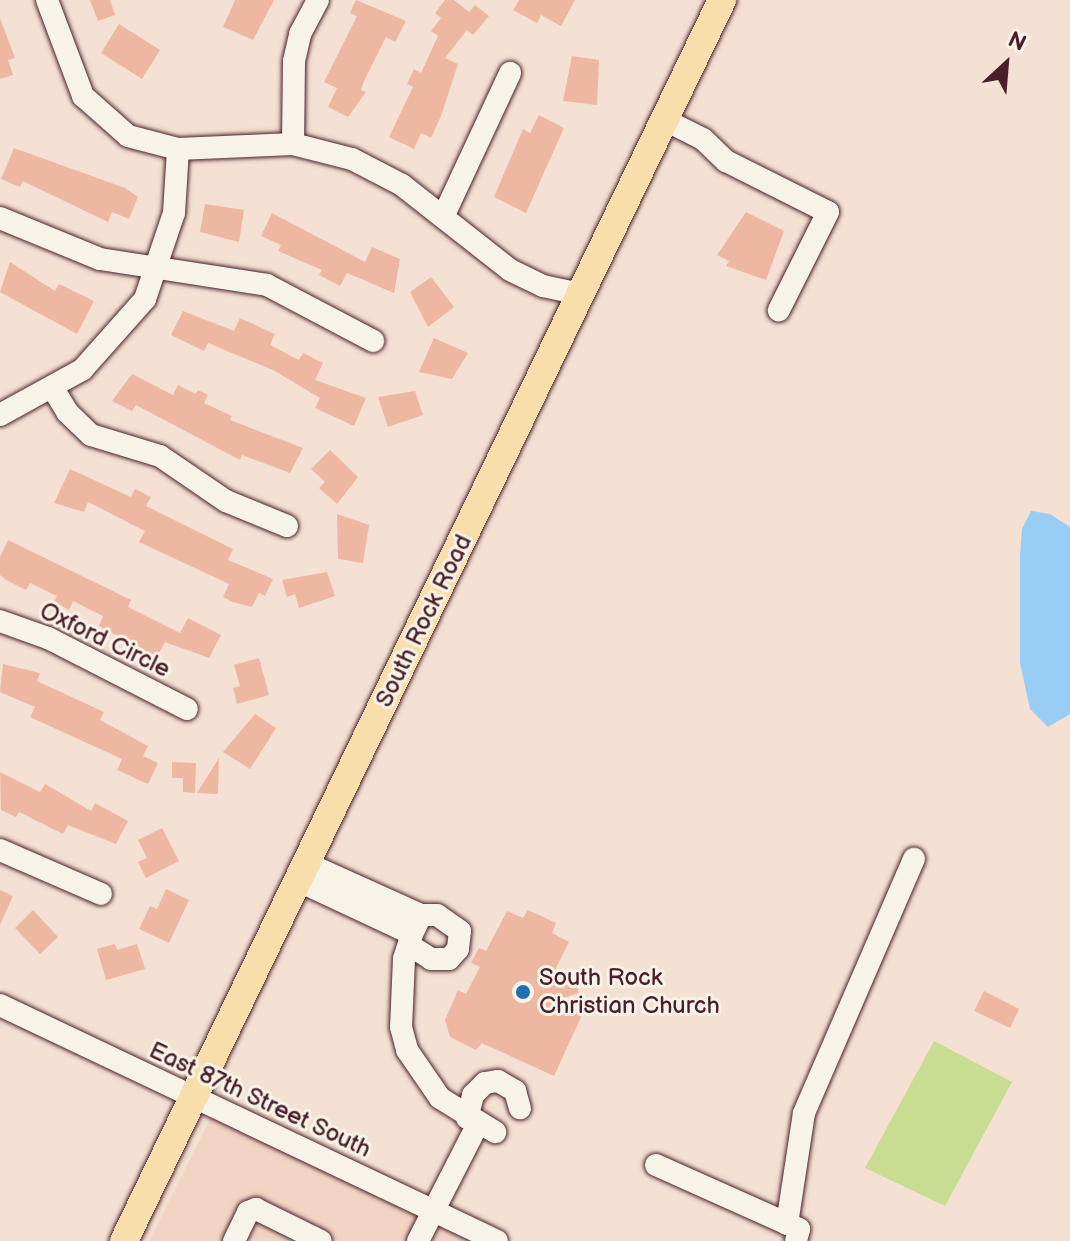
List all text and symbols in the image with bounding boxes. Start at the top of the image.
north arrow [966,24,1046,104]
text: N [1003,26,1030,58]
street label: South Rock Road [370,530,478,712]
street label: Oxford Circle [35,596,175,684]
place label: South Rock Christian Church [539,964,720,1020]
marker: South Rock Christian Church [514,983,532,1001]
street label: East 87th Street South [144,1036,376,1164]

